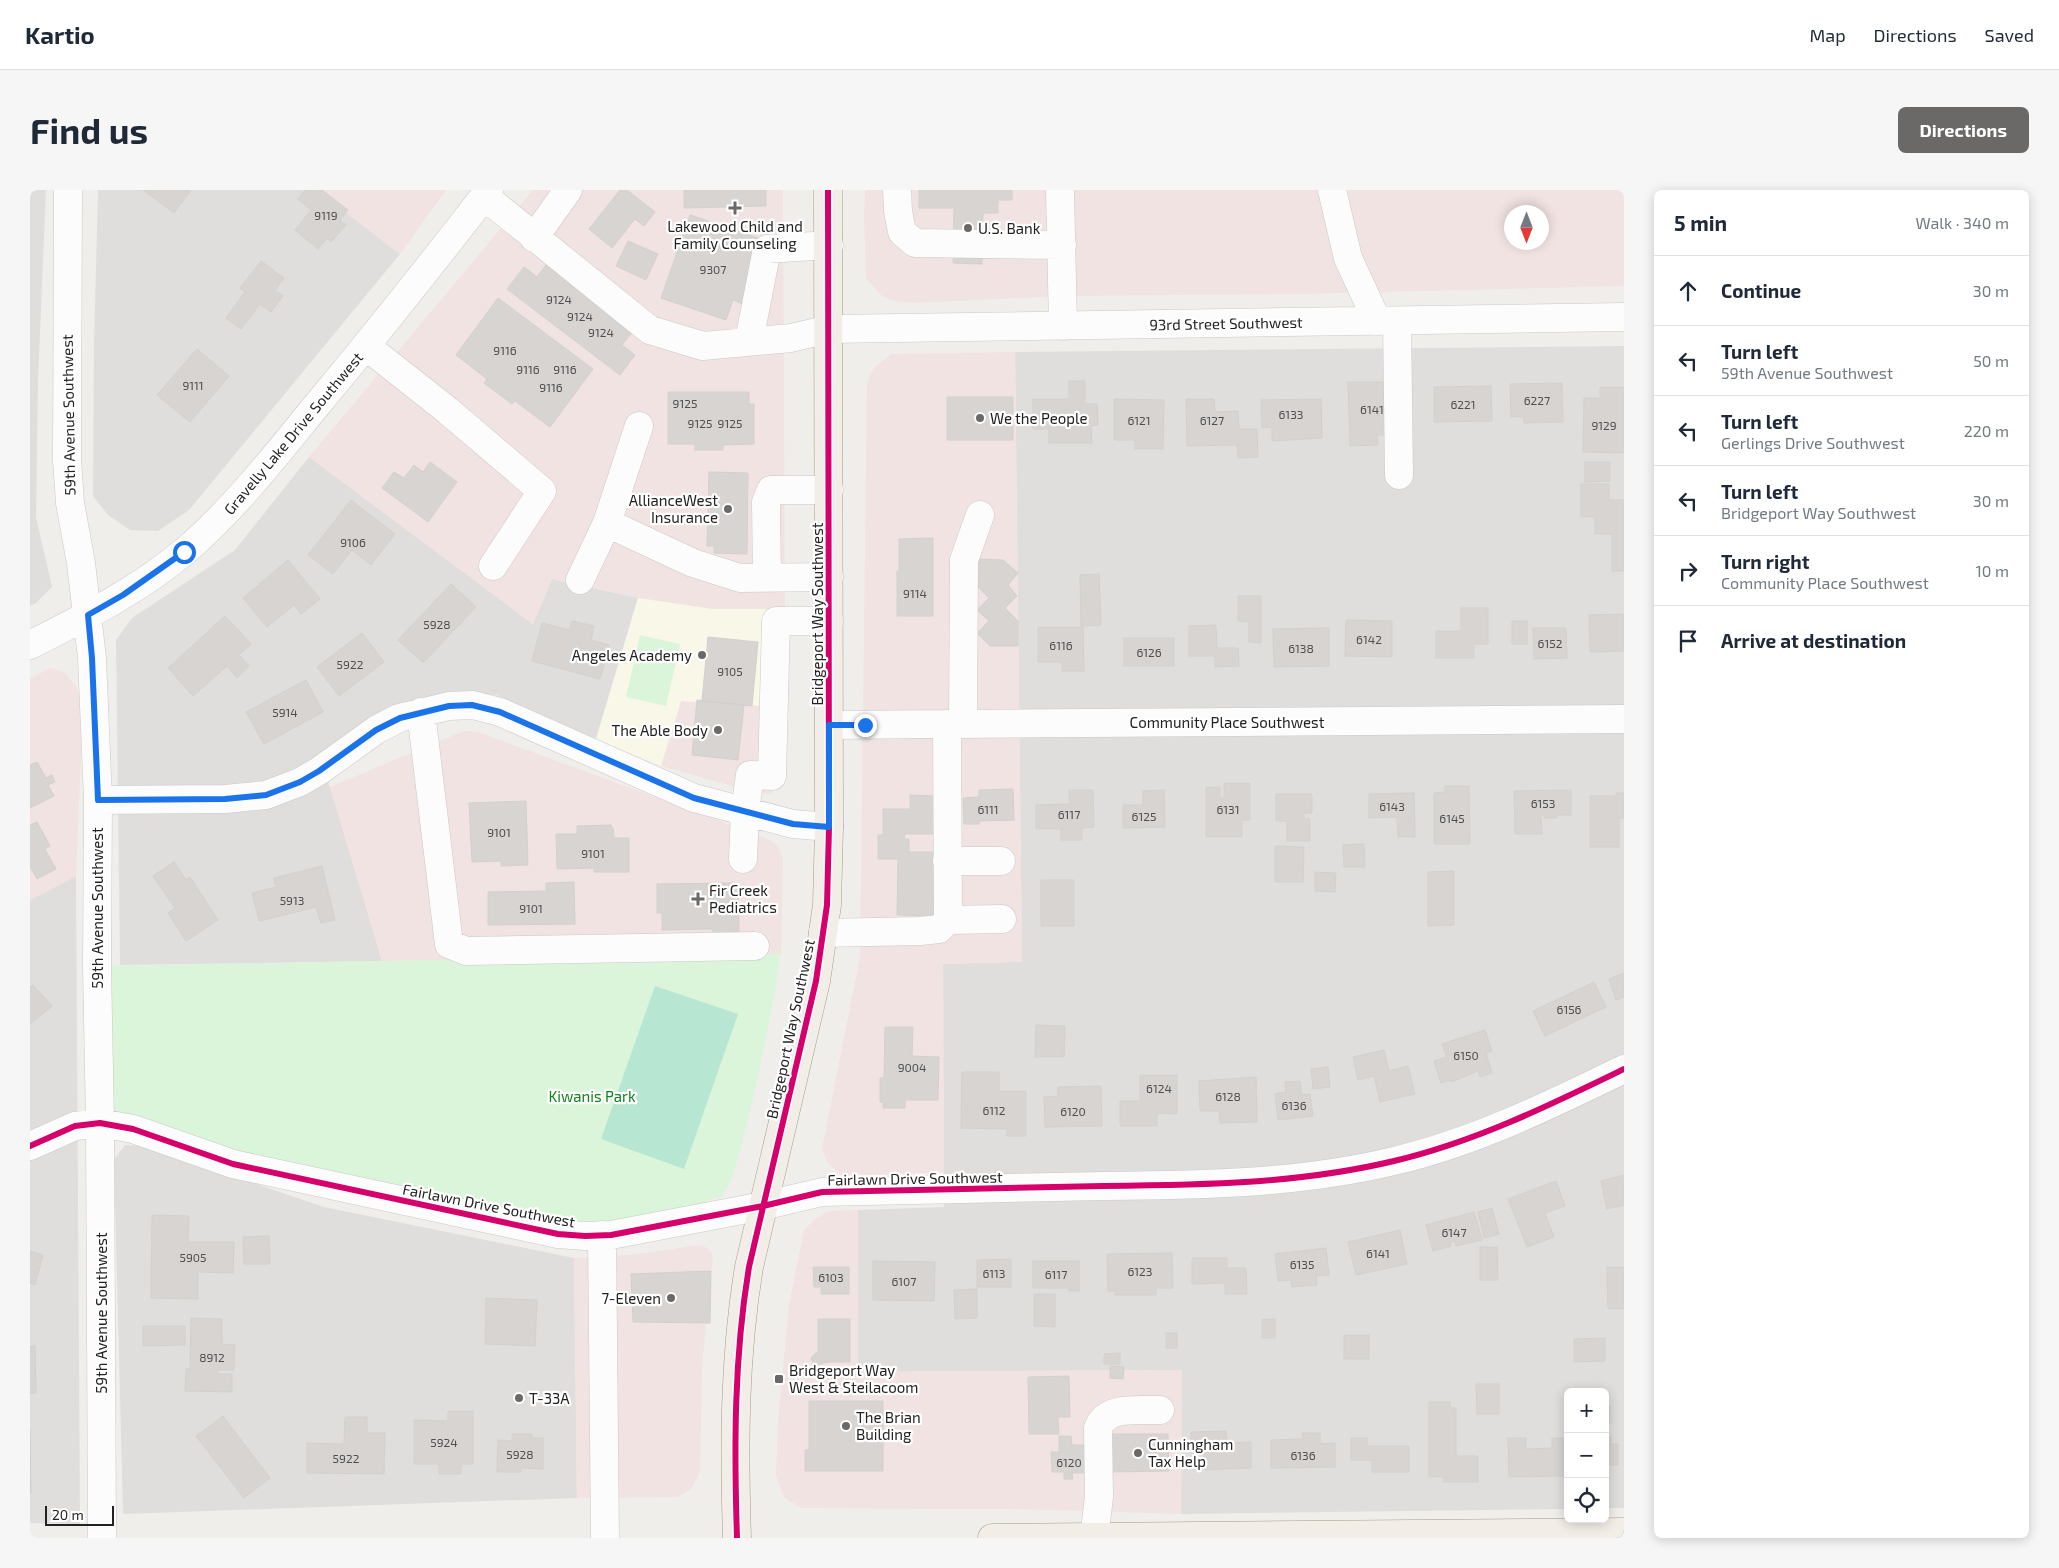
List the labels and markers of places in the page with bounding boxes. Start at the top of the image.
marker: Lakewood Child and Family Counseling [728,201,742,215]
place label: Lakewood Child and Family Counseling [667,217,803,252]
place label: U.S. Bank [978,219,1041,237]
marker: U.S. Bank [962,222,974,234]
place label: We the People [990,409,1087,427]
marker: We the People [974,412,986,424]
place label: AllianceWest Insurance [629,491,718,526]
marker: AllianceWest Insurance [722,503,734,515]
place label: Angeles Academy [572,646,692,664]
marker: Angeles Academy [696,649,708,661]
place label: The Able Body [611,721,708,739]
marker: The Able Body [712,724,724,736]
place label: Fir Creek Pediatrics [709,881,777,916]
marker: Fir Creek Pediatrics [691,892,705,906]
place label: 7-Eleven [601,1289,661,1307]
marker: 7-Eleven [665,1292,677,1304]
place label: Bridgeport Way West & Steilacoom [789,1361,919,1396]
marker: Bridgeport Way West & Steilacoom [773,1373,785,1385]
place label: T-33A [529,1389,570,1407]
marker: T-33A [513,1392,525,1404]
place label: The Brian Building [856,1408,921,1443]
marker: The Brian Building [840,1420,852,1432]
place label: Cunningham Tax Help [1148,1435,1233,1470]
marker: Cunningham Tax Help [1132,1447,1144,1459]

